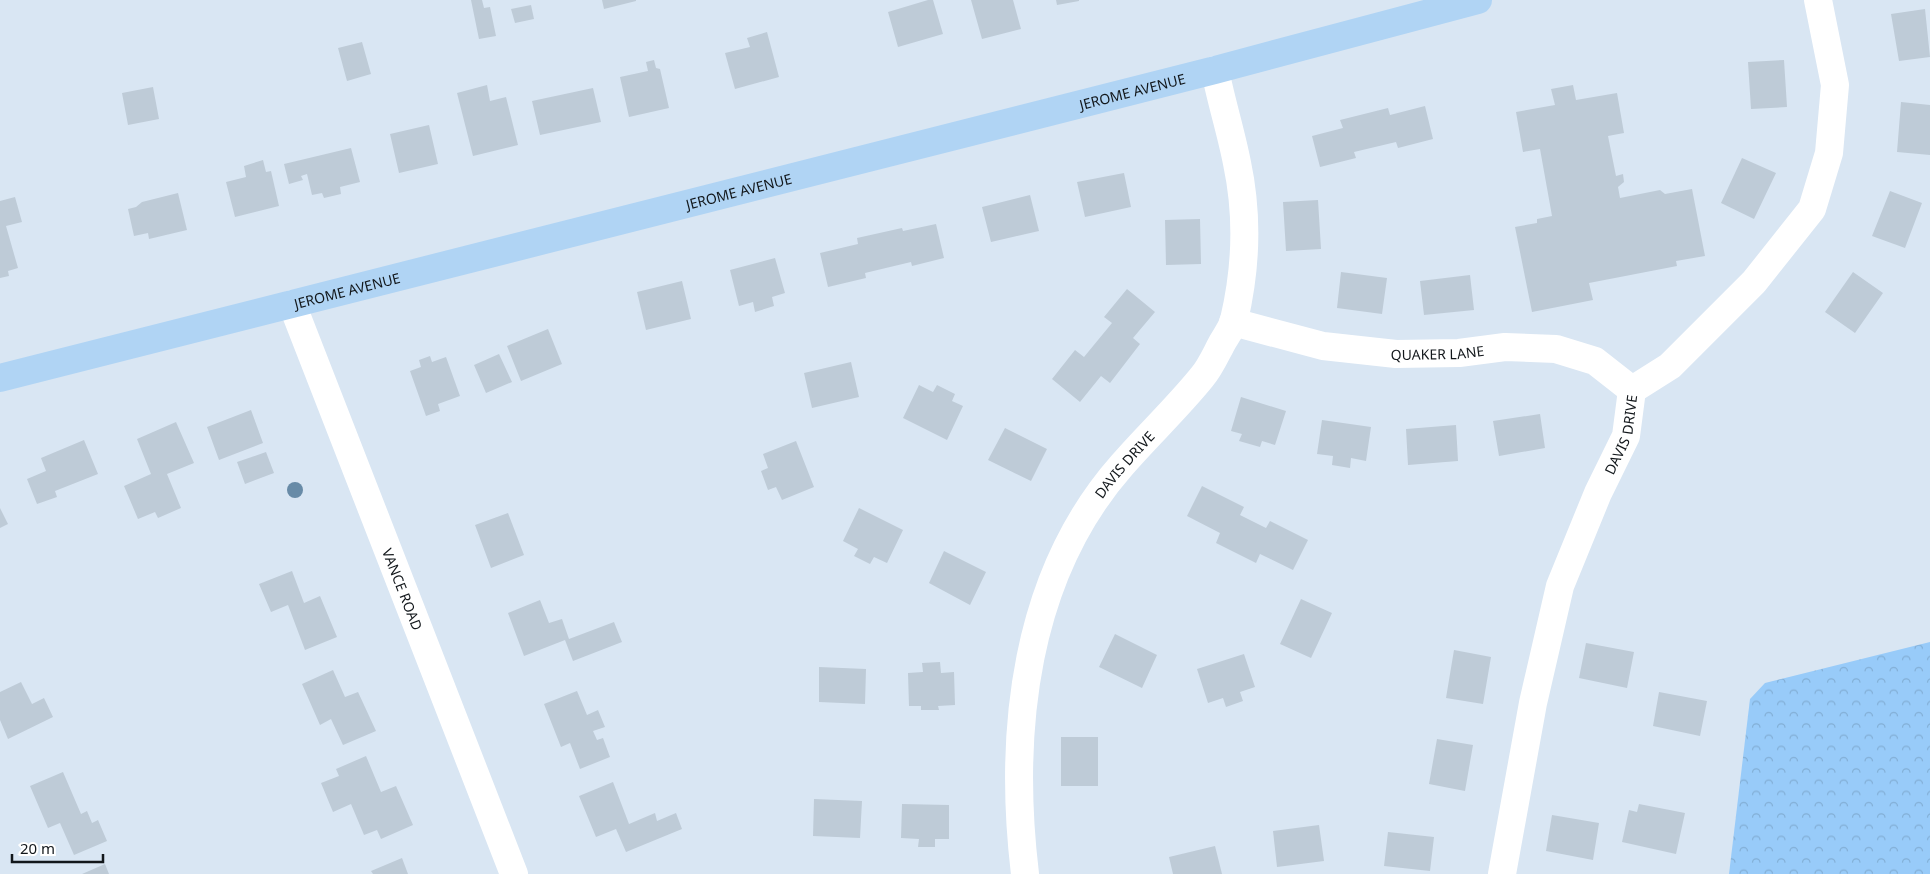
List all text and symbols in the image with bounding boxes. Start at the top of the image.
street label: JEROME AVENUE [1075,68,1187,114]
street label: JEROME AVENUE [682,168,794,214]
street label: JEROME AVENUE [290,267,402,313]
street label: QUAKER LANE [1390,340,1485,364]
street label: DAVIS DRIVE [1599,394,1641,477]
street label: DAVIS DRIVE [1090,427,1158,502]
street label: VANCE ROAD [379,545,428,633]
scale bar [12,832,104,864]
text: 20 m [20,838,55,858]

